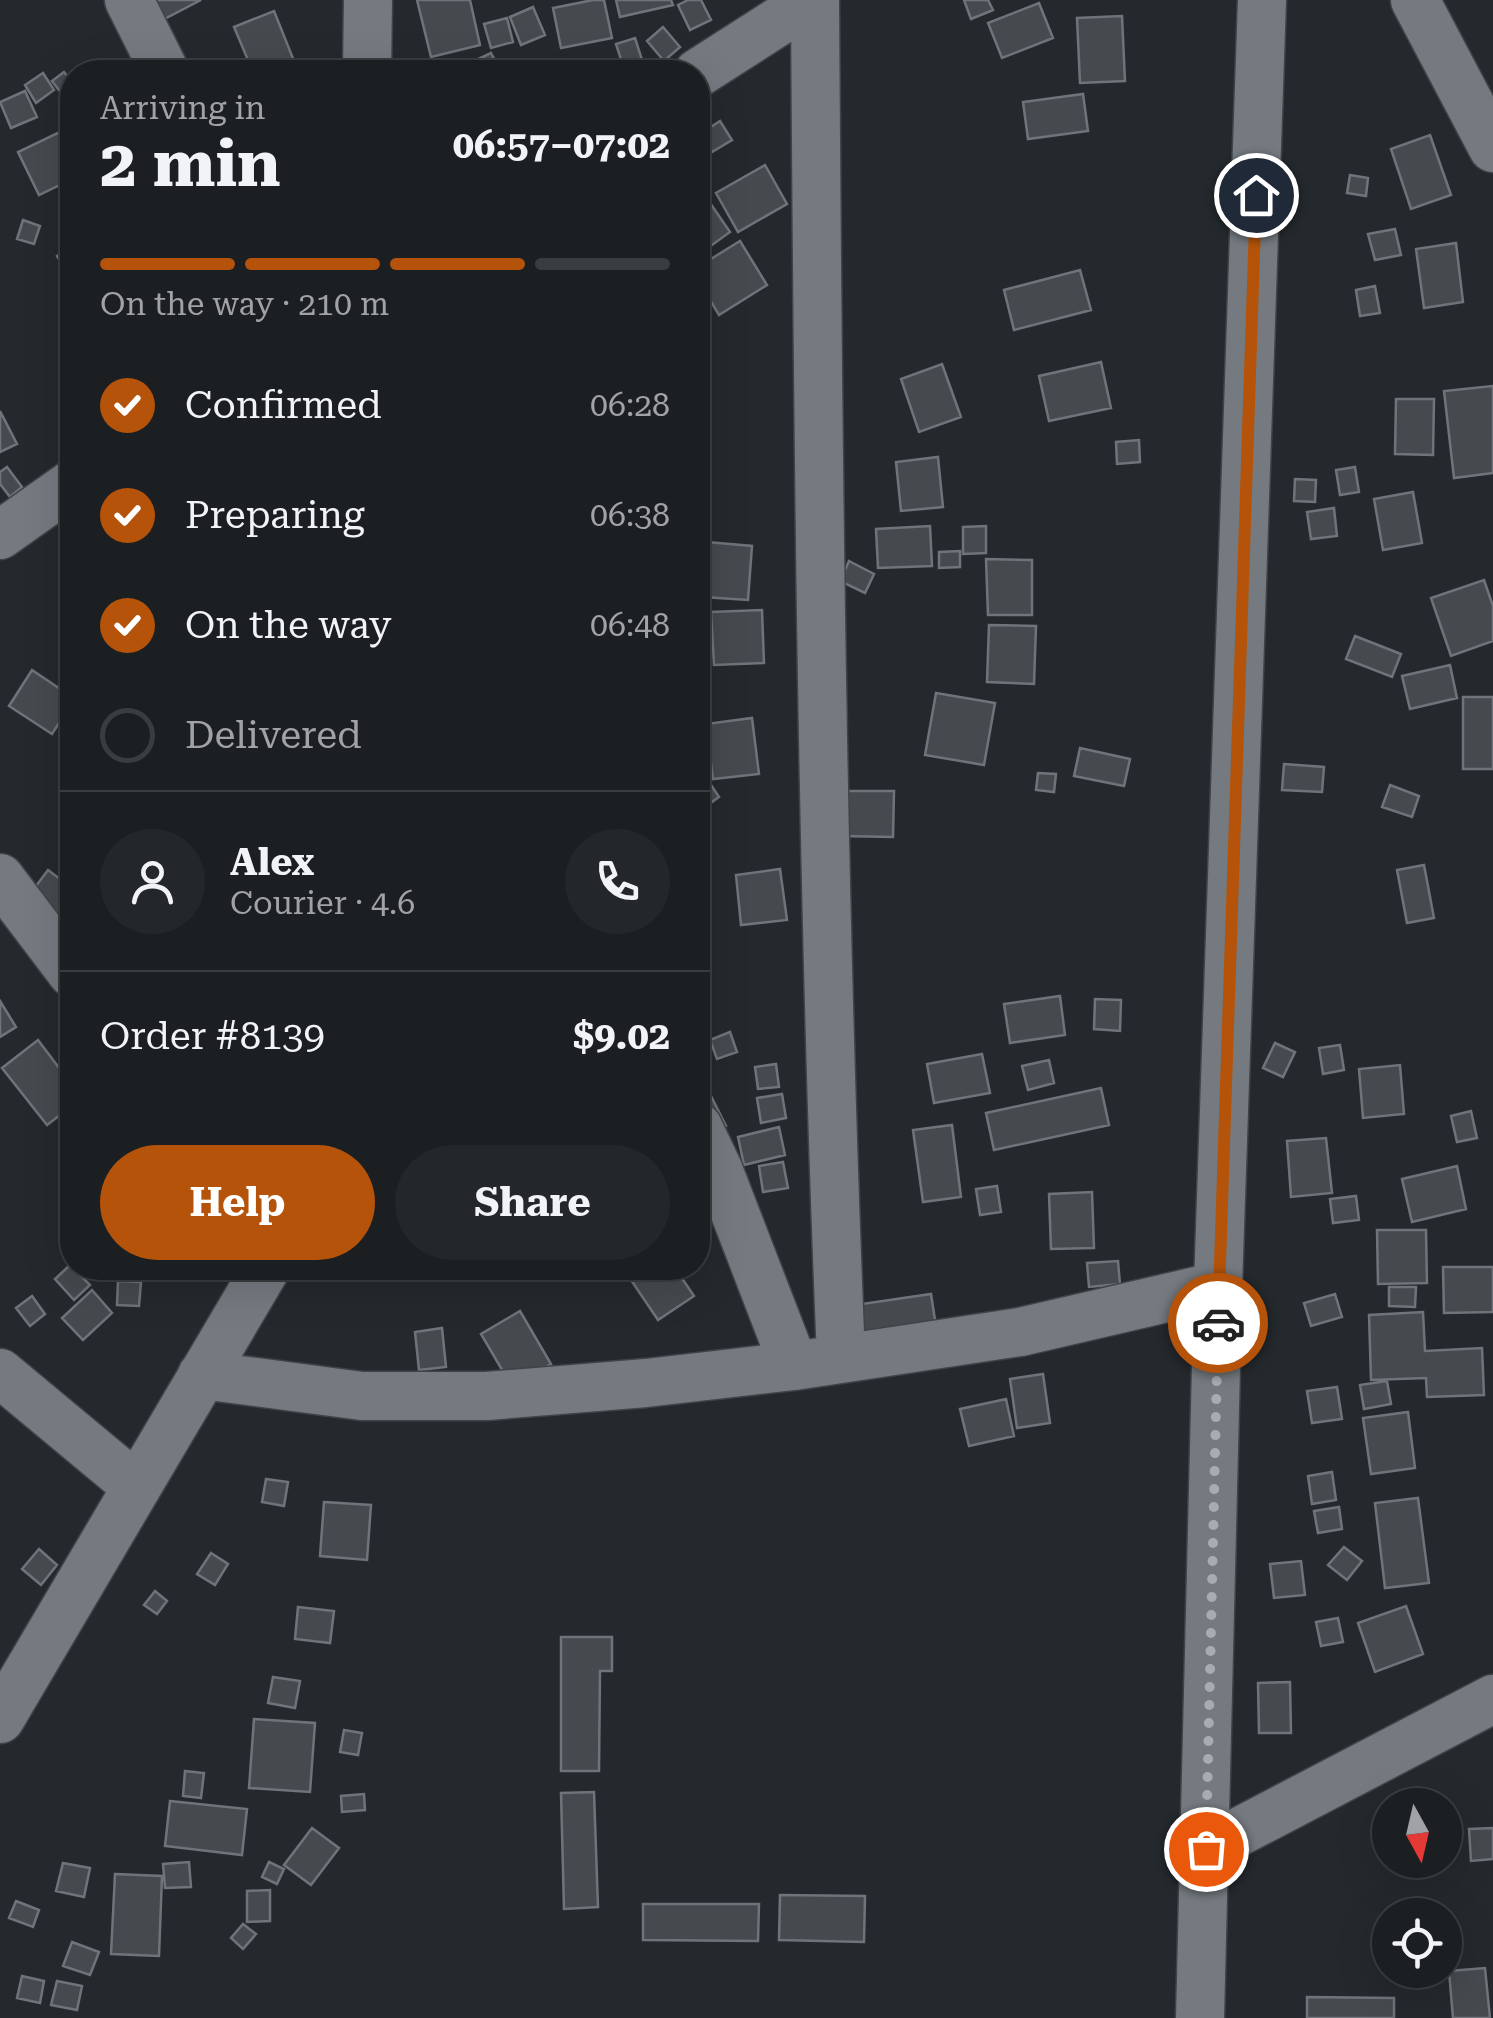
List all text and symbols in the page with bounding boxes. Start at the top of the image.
text: Arriving in [100,89,265,127]
text: 06:57–07:02 [453,123,670,167]
text: 2 min [100,126,281,202]
pin [1214,153,1299,238]
icon: home [1229,168,1284,223]
text: On the way · 210 m [100,285,389,323]
icon: check [100,378,155,433]
text: Confirmed [185,383,382,427]
text: 06:28 [590,386,670,424]
icon: check [100,488,155,543]
text: Preparing [185,493,365,537]
text: 06:38 [590,496,670,534]
icon: check [100,598,155,653]
text: On the way [185,603,391,647]
text: 06:48 [590,606,670,644]
text: Delivered [185,713,362,757]
button: person [100,829,205,934]
button: phone [565,829,670,934]
text: Alex [230,840,314,884]
text: Courier · 4.6 [230,884,415,922]
text: Order #8139 [100,1014,325,1058]
text: $9.02 [573,1014,670,1058]
button: Help [100,1145,375,1260]
button: Share [395,1145,670,1260]
courier [1168,1273,1268,1373]
icon: car [1191,1296,1246,1351]
north arrow [1372,1788,1462,1878]
map controls [1372,1788,1462,1988]
pin [1164,1807,1249,1892]
icon: bag [1179,1822,1234,1877]
button: locate [1372,1898,1462,1988]

